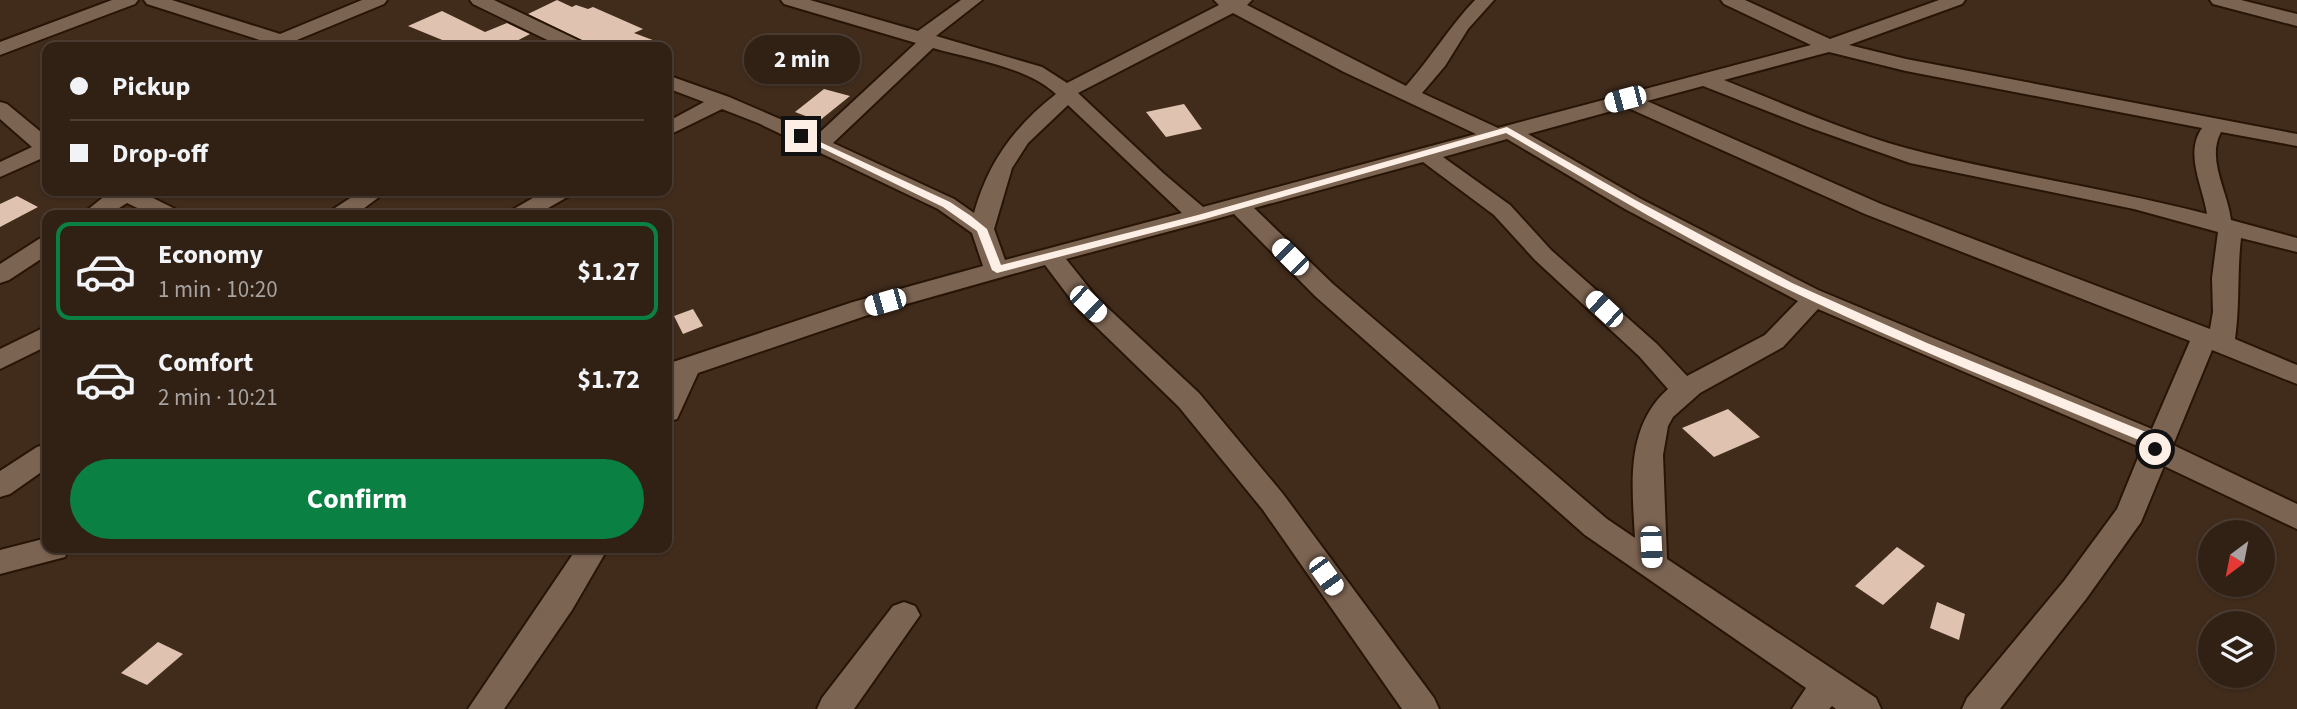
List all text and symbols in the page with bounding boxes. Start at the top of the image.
callout: 2 min [743,34,859,83]
text: 2 min [774,43,830,76]
text: Pickup [112,68,190,105]
car [1602,83,1649,115]
route end [785,120,817,152]
text: Drop-off [112,135,208,172]
car [1268,235,1313,279]
text: Economy [158,236,263,273]
icon: car [74,240,137,303]
text: $1.27 [577,253,640,290]
text: 1 min · 10:20 [158,273,278,306]
car [1066,282,1111,326]
car [862,286,909,318]
car [1582,287,1627,331]
text: Comfort [158,344,253,381]
icon: car [74,348,137,411]
text: $1.72 [577,361,640,398]
text: 2 min · 10:21 [158,381,278,414]
route start [2139,433,2171,465]
button: Confirm [70,459,644,539]
north arrow [2198,520,2275,597]
map controls [2198,520,2275,688]
car [1640,525,1663,569]
car [1306,553,1347,599]
button: layers [2198,611,2275,688]

